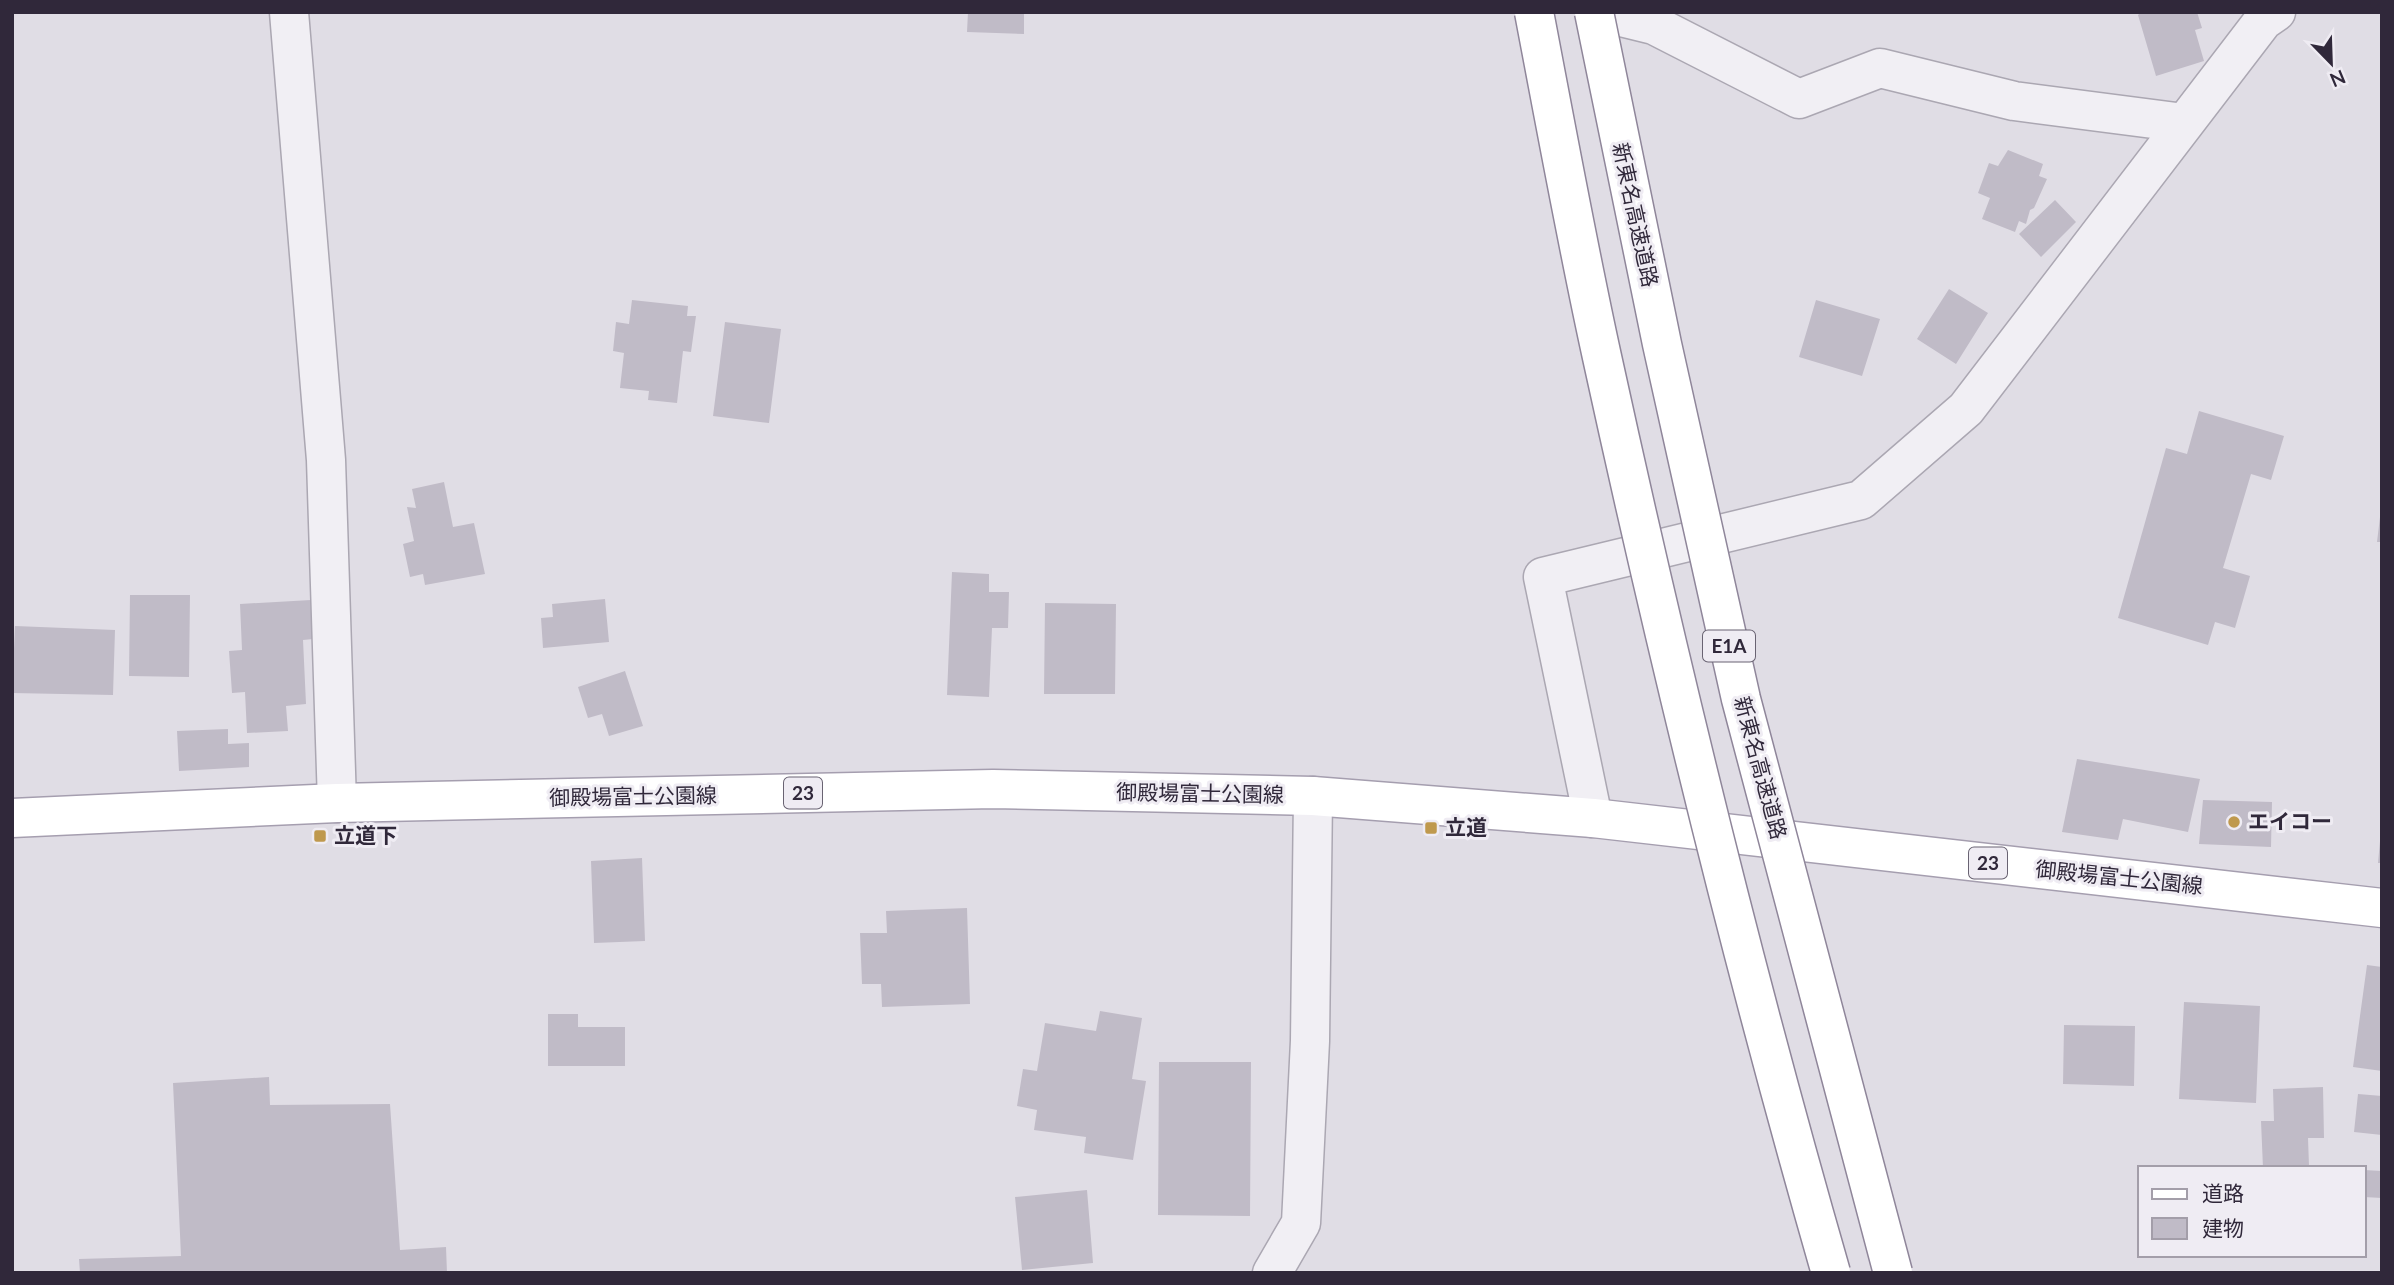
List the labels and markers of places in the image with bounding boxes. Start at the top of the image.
place label: エイコー [2248,808,2332,833]
place label: 立道 [1445,814,1487,839]
marker: エイコー [2226,814,2242,830]
marker: 立道 [1423,820,1439,836]
place label: 立道下 [334,822,397,847]
marker: 立道下 [312,828,328,844]

